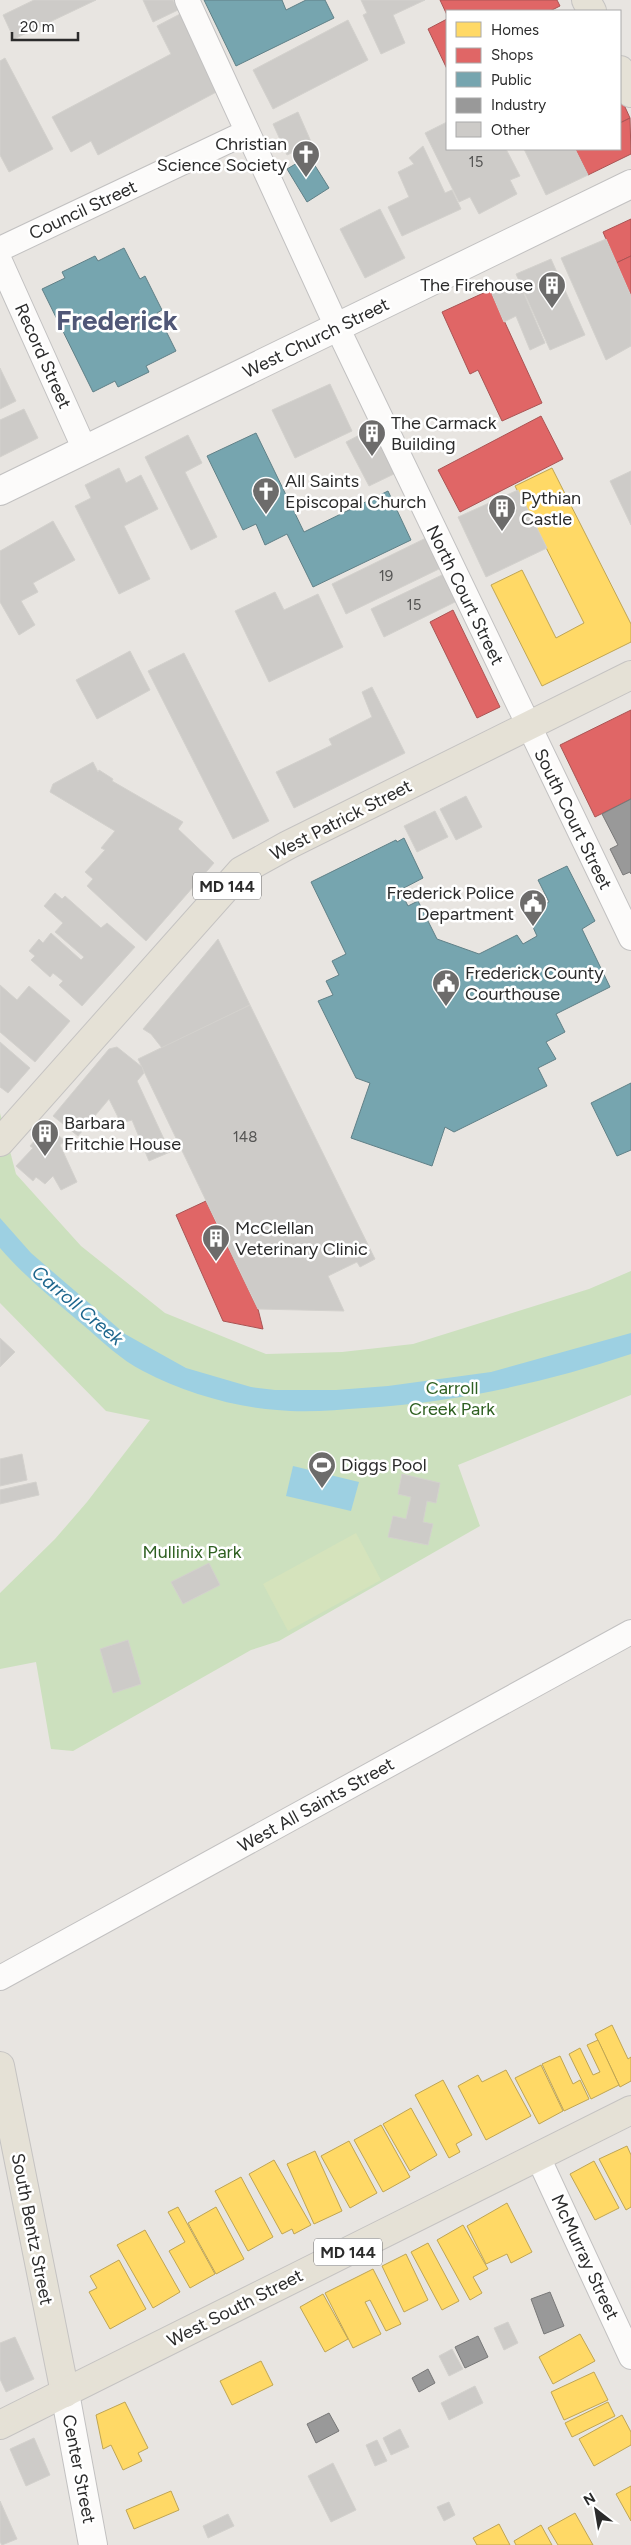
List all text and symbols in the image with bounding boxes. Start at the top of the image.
scale bar [12,10,79,42]
legend [446,10,621,150]
text: 20 m [20,18,54,36]
text: Homes [491,21,539,39]
text: Shops [491,46,533,64]
text: Public [491,71,532,89]
text: Industry [491,96,546,114]
text: Other [491,121,530,139]
place label: Christian Science Society [157,133,288,176]
church icon: Christian Science Society [291,139,321,178]
house number: 15 [469,153,483,171]
street label: Council Street [26,175,140,245]
building icon: The Firehouse [537,270,567,309]
place label: The Firehouse [420,274,533,296]
street label: West Church Street [239,293,393,383]
street label: Record Street [10,300,76,412]
district label: Frederick [56,303,178,337]
place label: The Carmack Building [391,412,497,455]
building icon: The Carmack Building [357,418,387,457]
place label: All Saints Episcopal Church [285,470,426,513]
church icon: All Saints Episcopal Church [251,476,281,515]
place label: Pythian Castle [521,487,581,530]
building icon: Pythian Castle [487,493,517,532]
street label: North Court Street [422,521,508,669]
house number: 19 [379,567,393,585]
house number: 15 [407,596,421,614]
street label: South Court Street [529,745,617,893]
street label: West Patrick Street [267,775,416,865]
road number: MD 144 [193,872,261,899]
place label: Frederick Police Department [387,882,514,925]
public building icon: Frederick Police Department [518,888,548,927]
place label: Frederick County Courthouse [465,962,604,1005]
public building icon: Frederick County Courthouse [431,968,461,1007]
place label: Barbara Fritchie House [64,1112,181,1155]
building icon: Barbara Fritchie House [30,1118,60,1157]
house number: 148 [233,1128,257,1146]
place label: McClellan Veterinary Clinic [235,1217,368,1260]
building icon: McClellan Veterinary Clinic [201,1223,231,1262]
water label: Carroll Creek [27,1261,129,1351]
park label: Carroll Creek Park [409,1377,495,1420]
sports icon: Diggs Pool [307,1450,337,1489]
place label: Diggs Pool [341,1454,427,1476]
park label: Mullinix Park [143,1541,242,1563]
street label: West All Saints Street [234,1753,398,1857]
street label: South Bentz Street [6,2151,58,2307]
street label: McMurray Street [546,2191,624,2323]
road number: MD 144 [314,2238,382,2266]
street label: West South Street [164,2264,307,2352]
street label: Center Street [58,2413,100,2525]
north arrow [571,2485,621,2535]
text: N [581,2489,599,2509]

